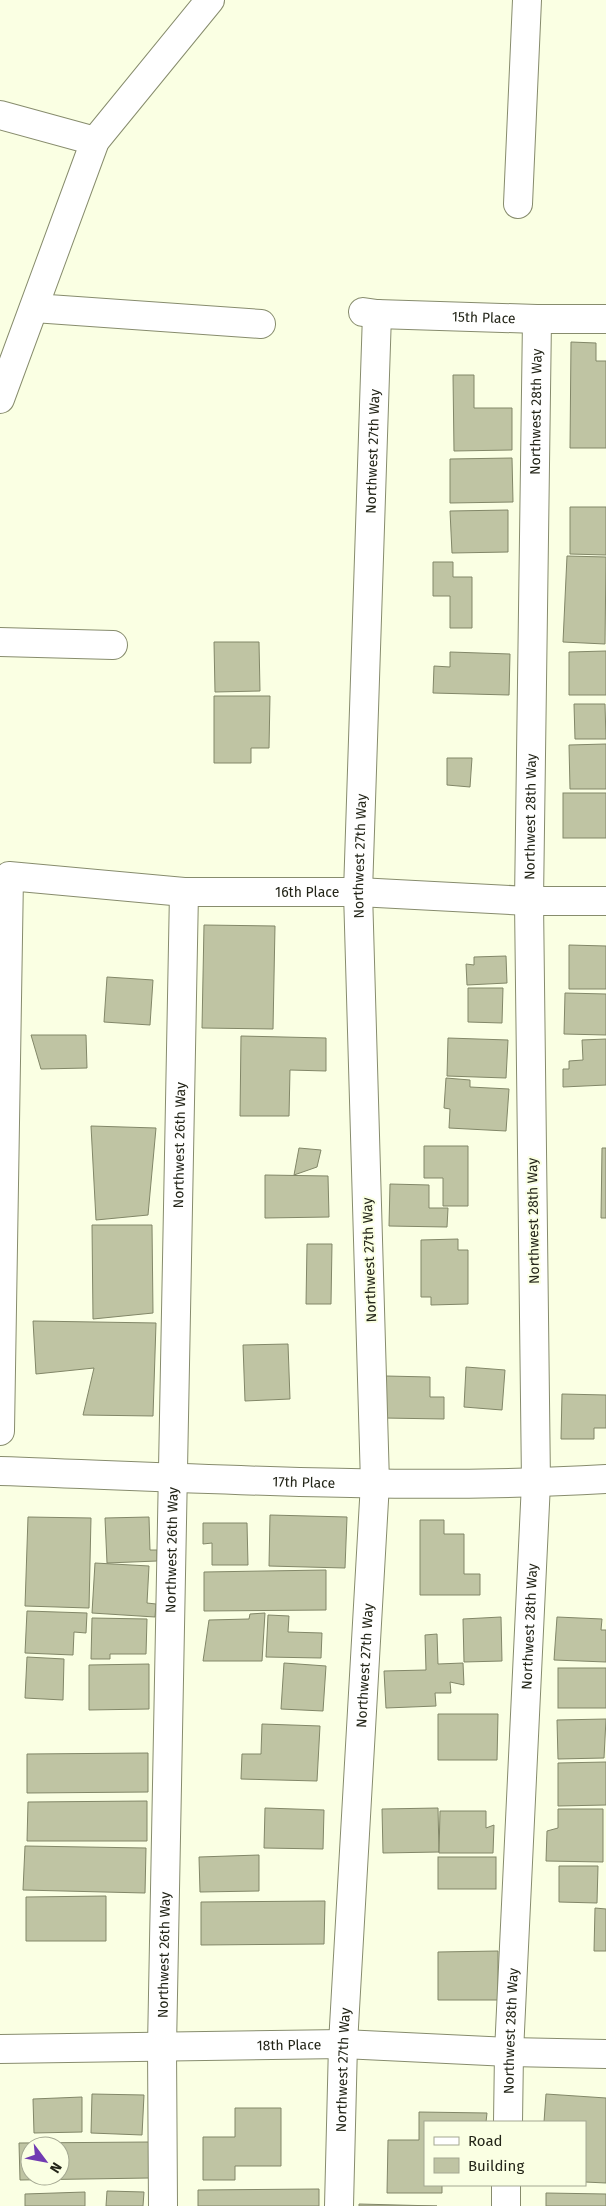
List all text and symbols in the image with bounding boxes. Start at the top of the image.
street label: 15th Place [452,308,516,327]
street label: Northwest 28th Way [527,348,546,475]
street label: Northwest 27th Way [362,389,384,514]
street label: Northwest 28th Way [521,753,540,880]
street label: Northwest 27th Way [350,793,370,919]
street label: 16th Place [275,884,339,901]
street label: Northwest 26th Way [170,1082,189,1208]
street label: Northwest 28th Way [524,1158,543,1284]
street label: Northwest 27th Way [359,1197,380,1323]
street label: 17th Place [272,1473,335,1492]
street label: Northwest 26th Way [162,1487,182,1613]
street label: Northwest 28th Way [518,1563,541,1690]
street label: Northwest 27th Way [353,1603,377,1729]
street label: Northwest 26th Way [155,1892,174,2018]
street label: Northwest 28th Way [500,1967,522,2094]
street label: Northwest 27th Way [333,2007,354,2133]
street label: 18th Place [257,2036,321,2054]
legend [424,2121,586,2186]
text: Road [468,2132,503,2150]
north arrow [20,2136,70,2186]
text: Building [468,2157,524,2175]
text: N [46,2159,65,2176]

